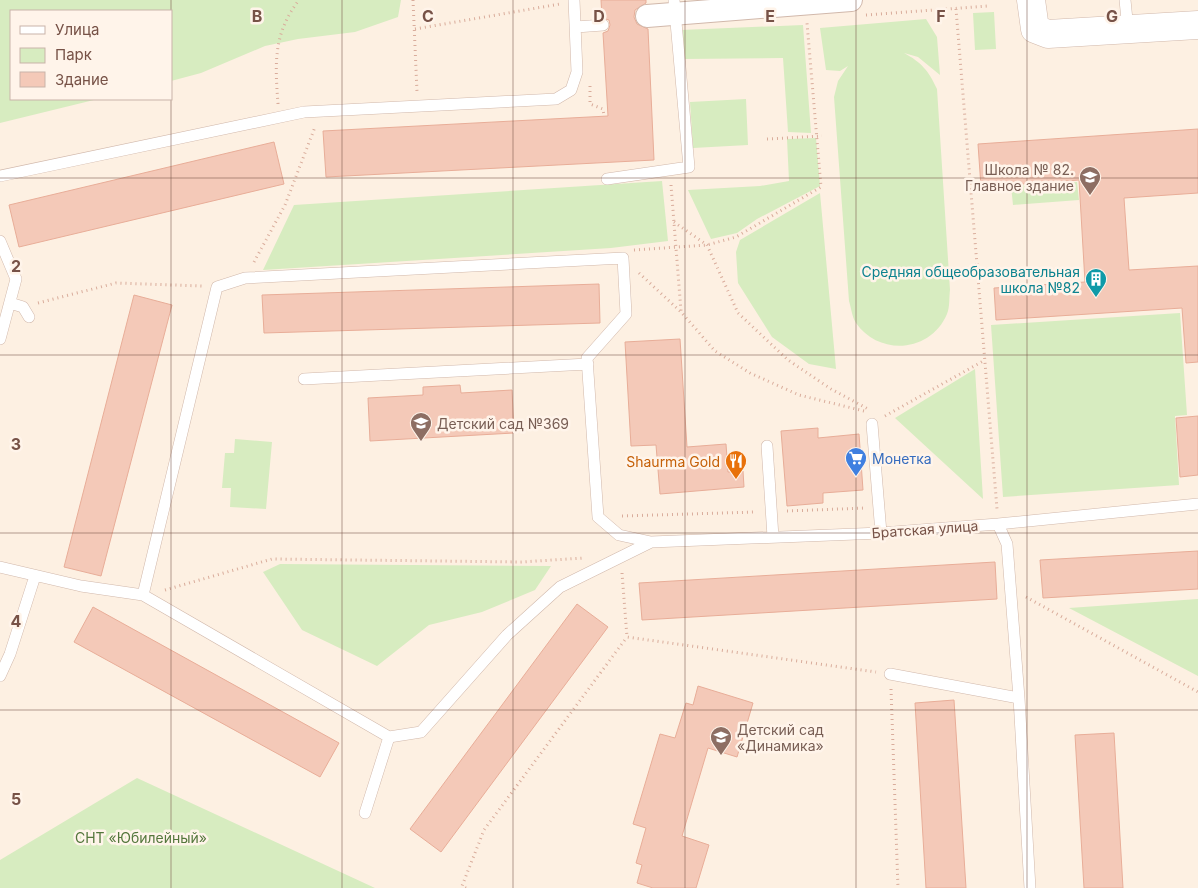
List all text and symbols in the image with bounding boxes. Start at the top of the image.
text: B [252,6,262,26]
text: C [422,6,434,26]
text: D [593,6,605,26]
text: E [765,6,775,26]
text: F [936,6,946,26]
text: G [1106,6,1118,26]
legend [10,10,172,100]
text: Улица [55,20,99,39]
text: Парк [55,45,92,64]
text: Здание [55,70,109,89]
place label: Школа № 82. Главное здание [965,161,1074,194]
school or university icon: Школа № 82. Главное здание [1078,165,1102,196]
text: 2 [11,256,21,276]
place label: Средняя общеобразовательная школа №82 [862,263,1080,296]
building icon: Средняя общеобразовательная школа №82 [1084,267,1108,298]
school or university icon: Детский сад №369 [409,411,433,442]
place label: Детский сад №369 [437,415,569,432]
text: 3 [11,434,21,454]
supermarket icon: Монетка [844,446,868,477]
restaurant icon: Shaurma Gold [724,449,748,480]
place label: Монетка [872,450,932,467]
place label: Shaurma Gold [626,453,720,470]
street label: Братская улица [871,517,979,541]
text: 4 [11,611,22,631]
place label: Детский сад «Динамика» [737,721,824,754]
school or university icon: Детский сад «Динамика» [709,725,733,756]
text: 5 [11,789,21,809]
park label: СНТ «Юбилейный» [75,829,207,846]

